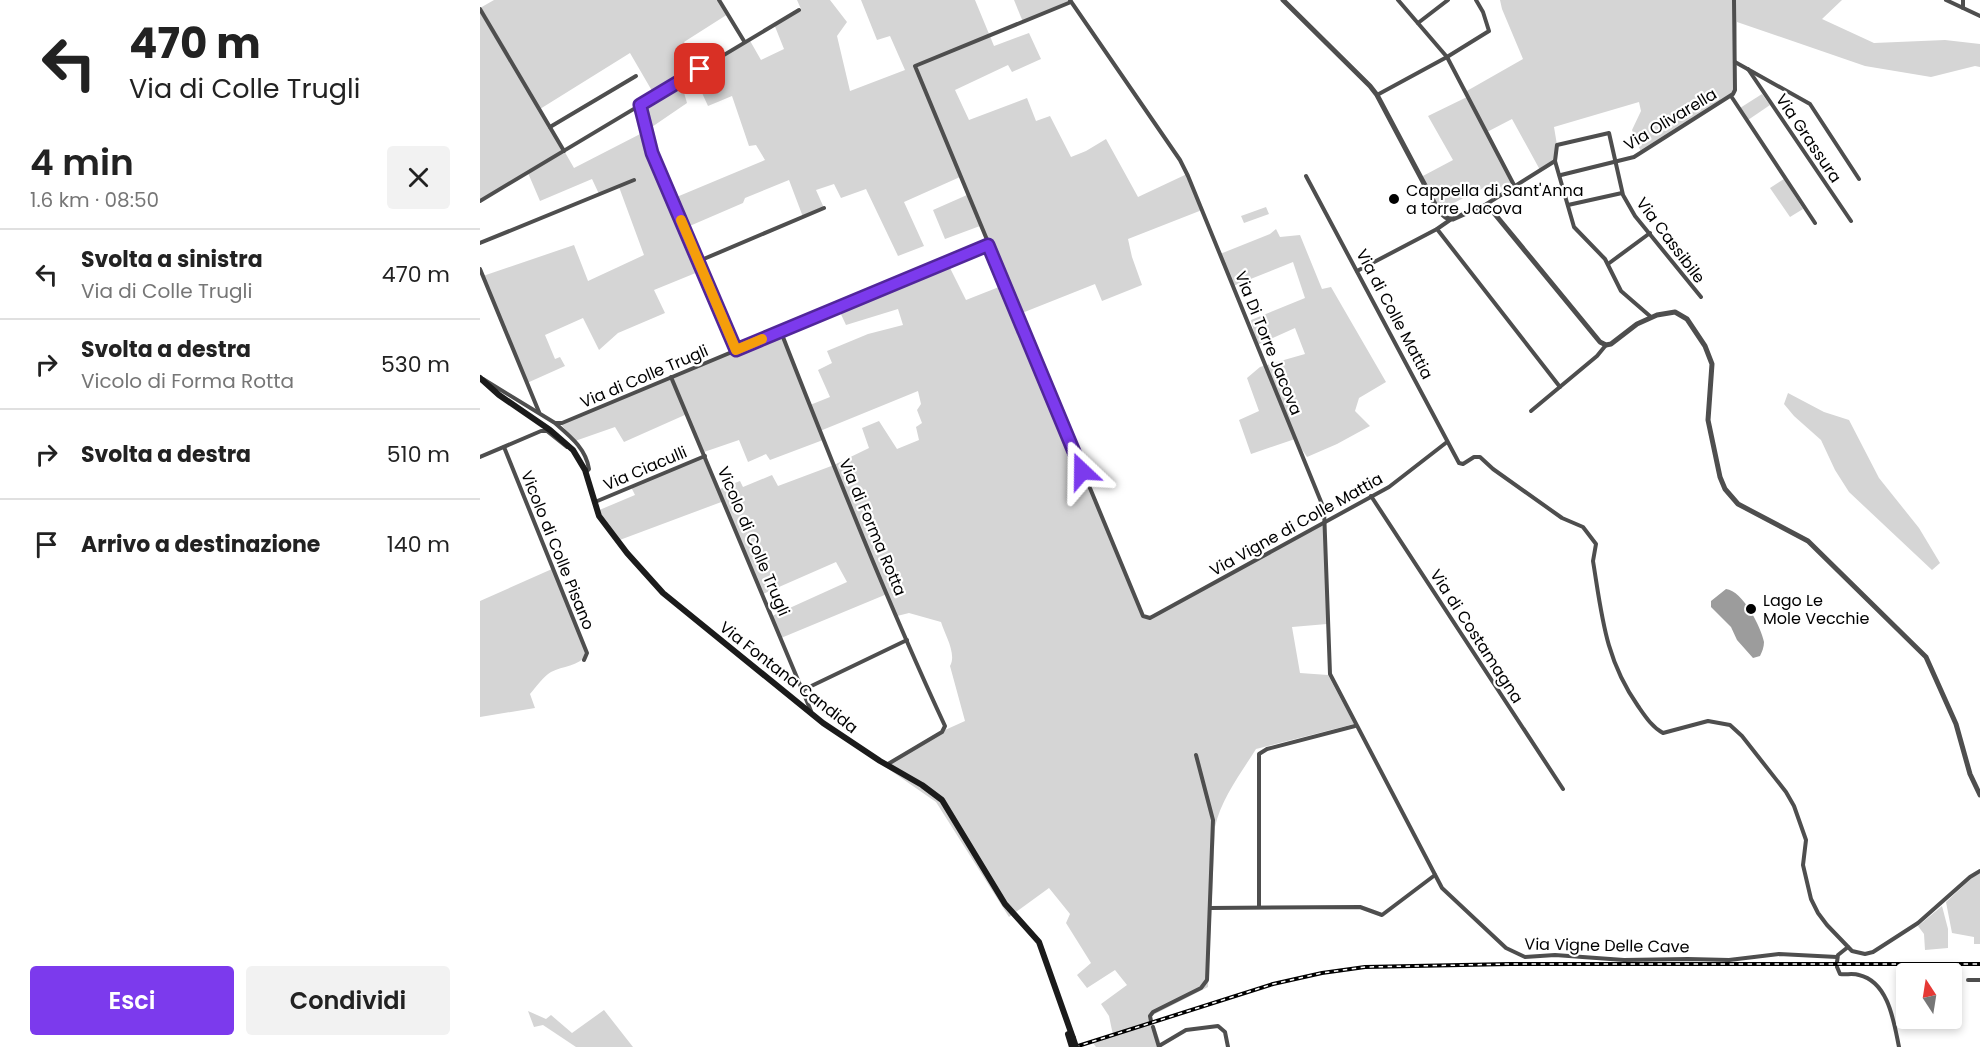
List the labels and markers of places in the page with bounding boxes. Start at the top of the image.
pin [674,43,725,94]
place label: Cappella di Sant'Anna a torre Jacova [1406,179,1584,220]
marker: Cappella di Sant'Anna a torre Jacova [1387,192,1401,206]
place label: Lago Le Mole Vecchie [1763,589,1869,630]
marker: Lago Le Mole Vecchie [1744,602,1758,616]

